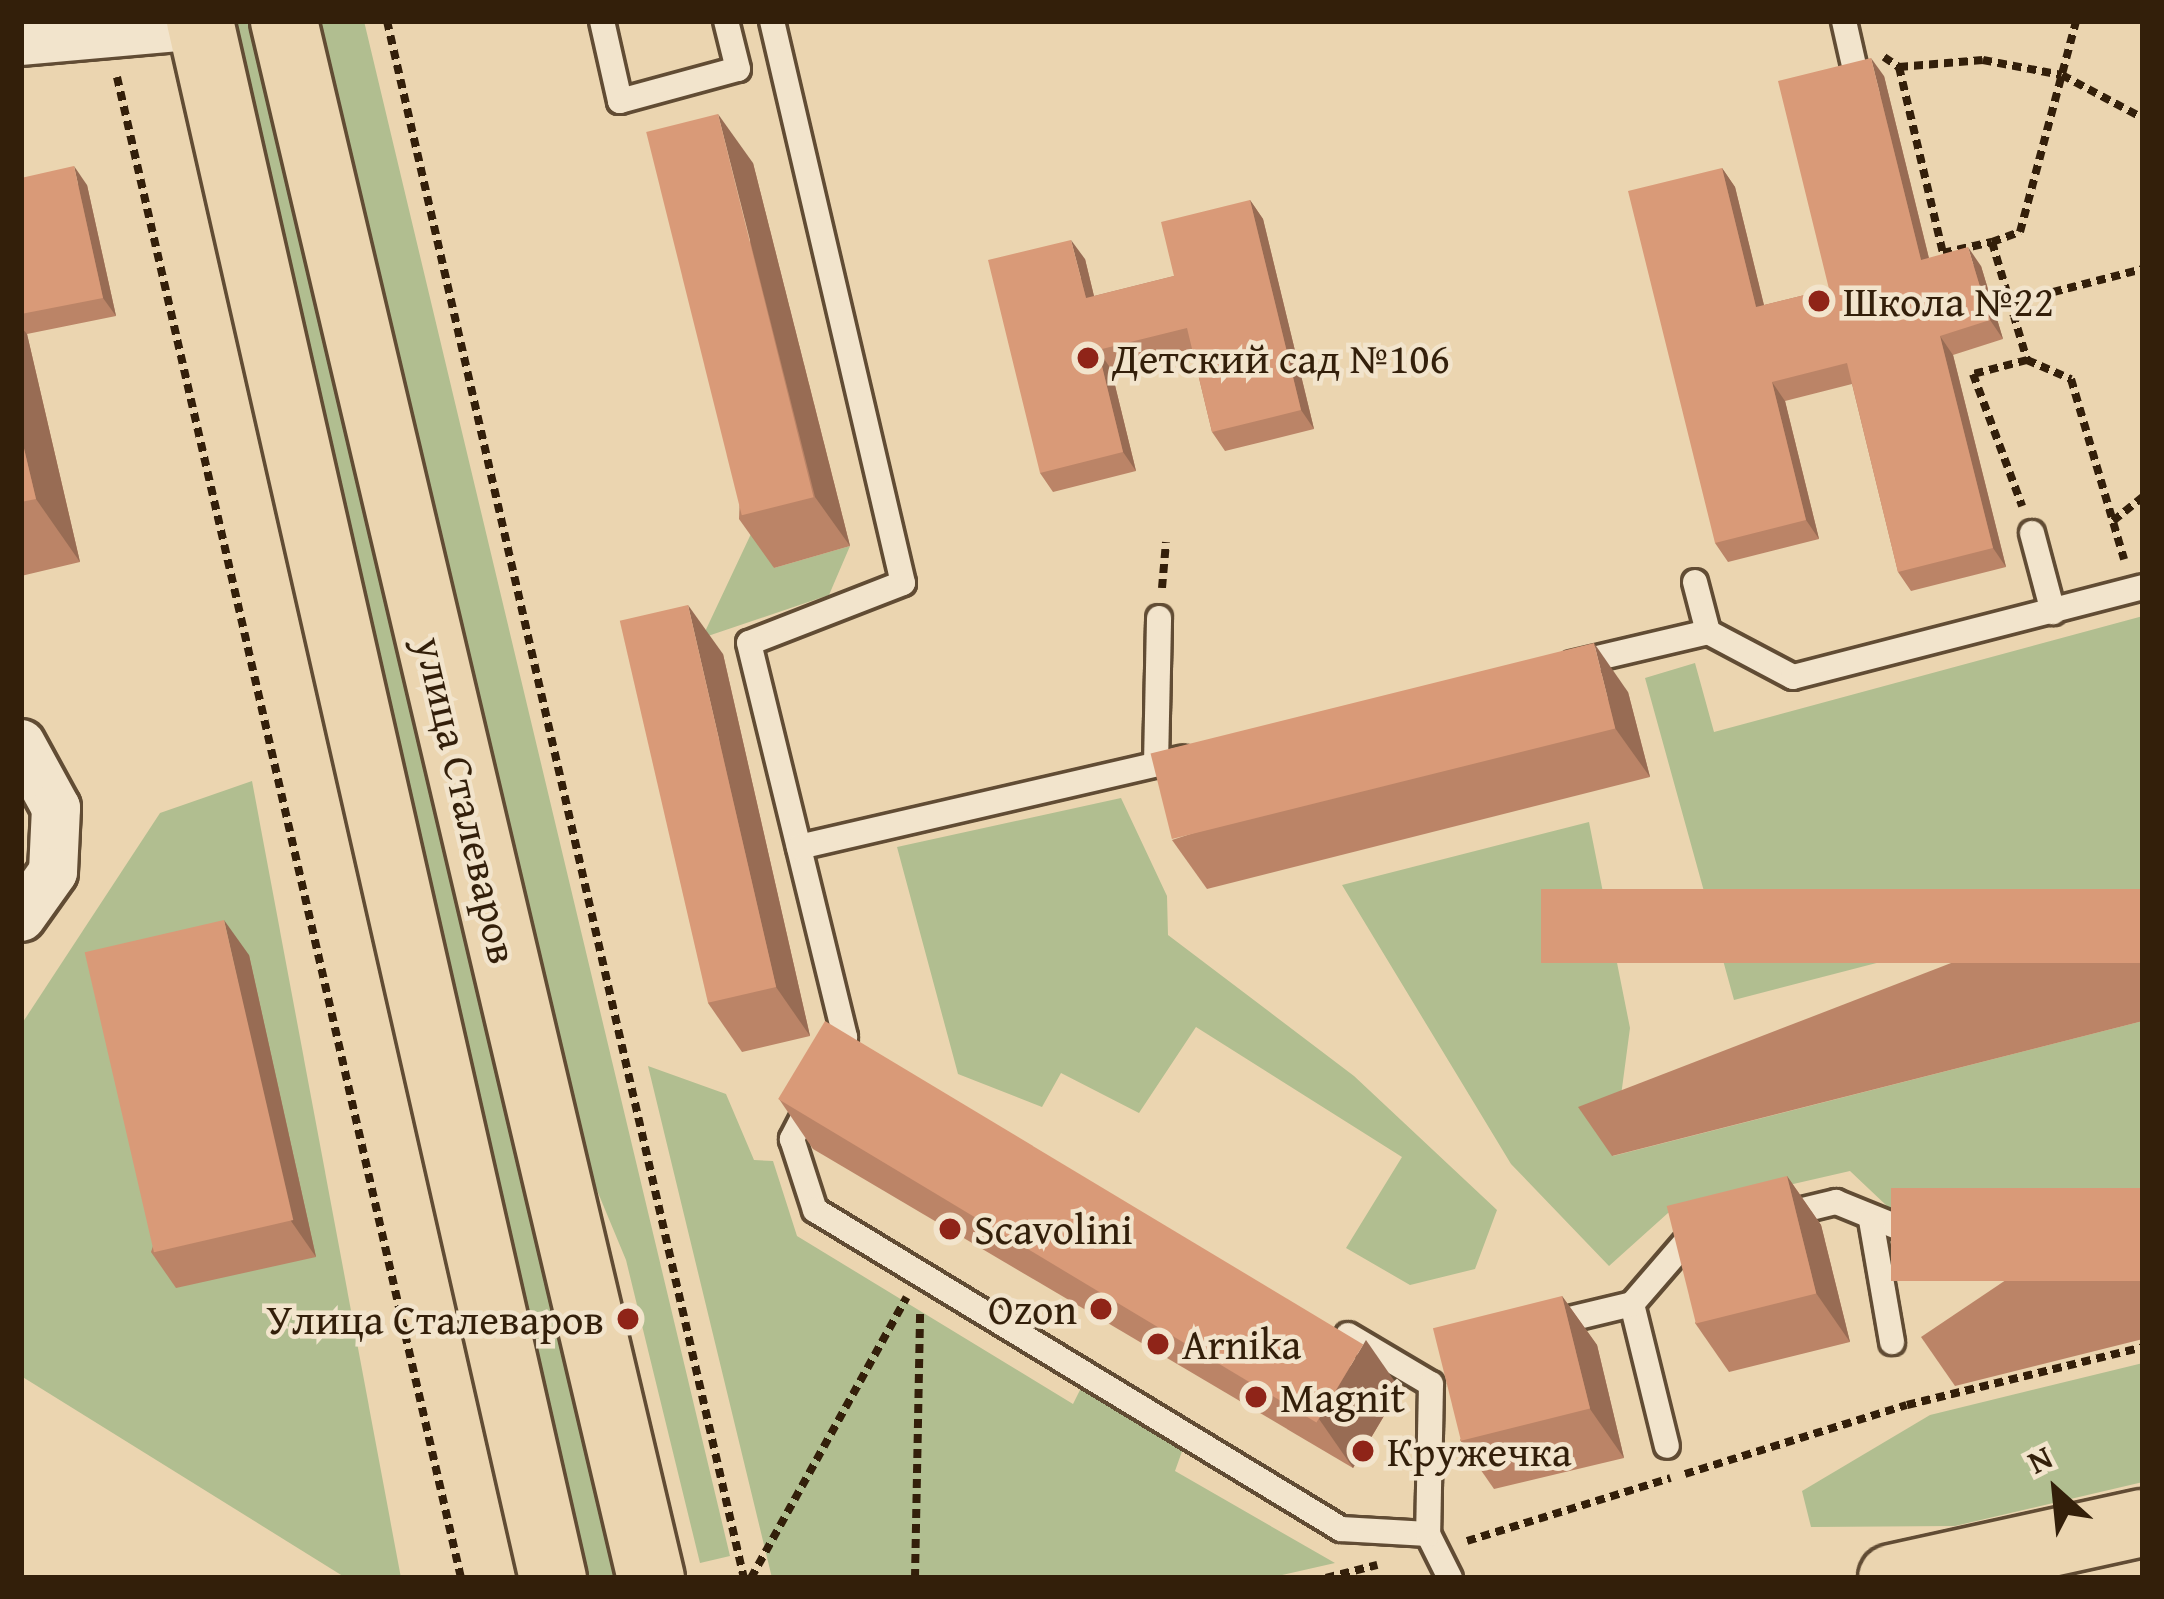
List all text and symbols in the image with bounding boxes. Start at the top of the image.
place label: Школа №22 [1843,276,2054,326]
marker: Школа №22 [1806,288,1832,314]
place label: Детский сад №106 [1112,333,1450,383]
marker: Детский сад №106 [1075,345,1101,371]
street label: улица Сталеваров [405,632,529,968]
place label: Scavolini [974,1204,1133,1254]
marker: Scavolini [937,1216,963,1242]
place label: Ozon [988,1284,1077,1334]
place label: Улица Сталеваров [266,1294,604,1344]
marker: Ozon [1088,1296,1114,1322]
marker: Улица Сталеваров [615,1306,641,1332]
place label: Arnika [1182,1319,1301,1369]
marker: Arnika [1145,1331,1171,1357]
place label: Magnit [1280,1372,1405,1422]
marker: Magnit [1243,1384,1269,1410]
place label: Кружечка [1387,1426,1572,1476]
north arrow [1996,1431,2116,1551]
text: N [2019,1433,2060,1485]
marker: Кружечка [1350,1438,1376,1464]

